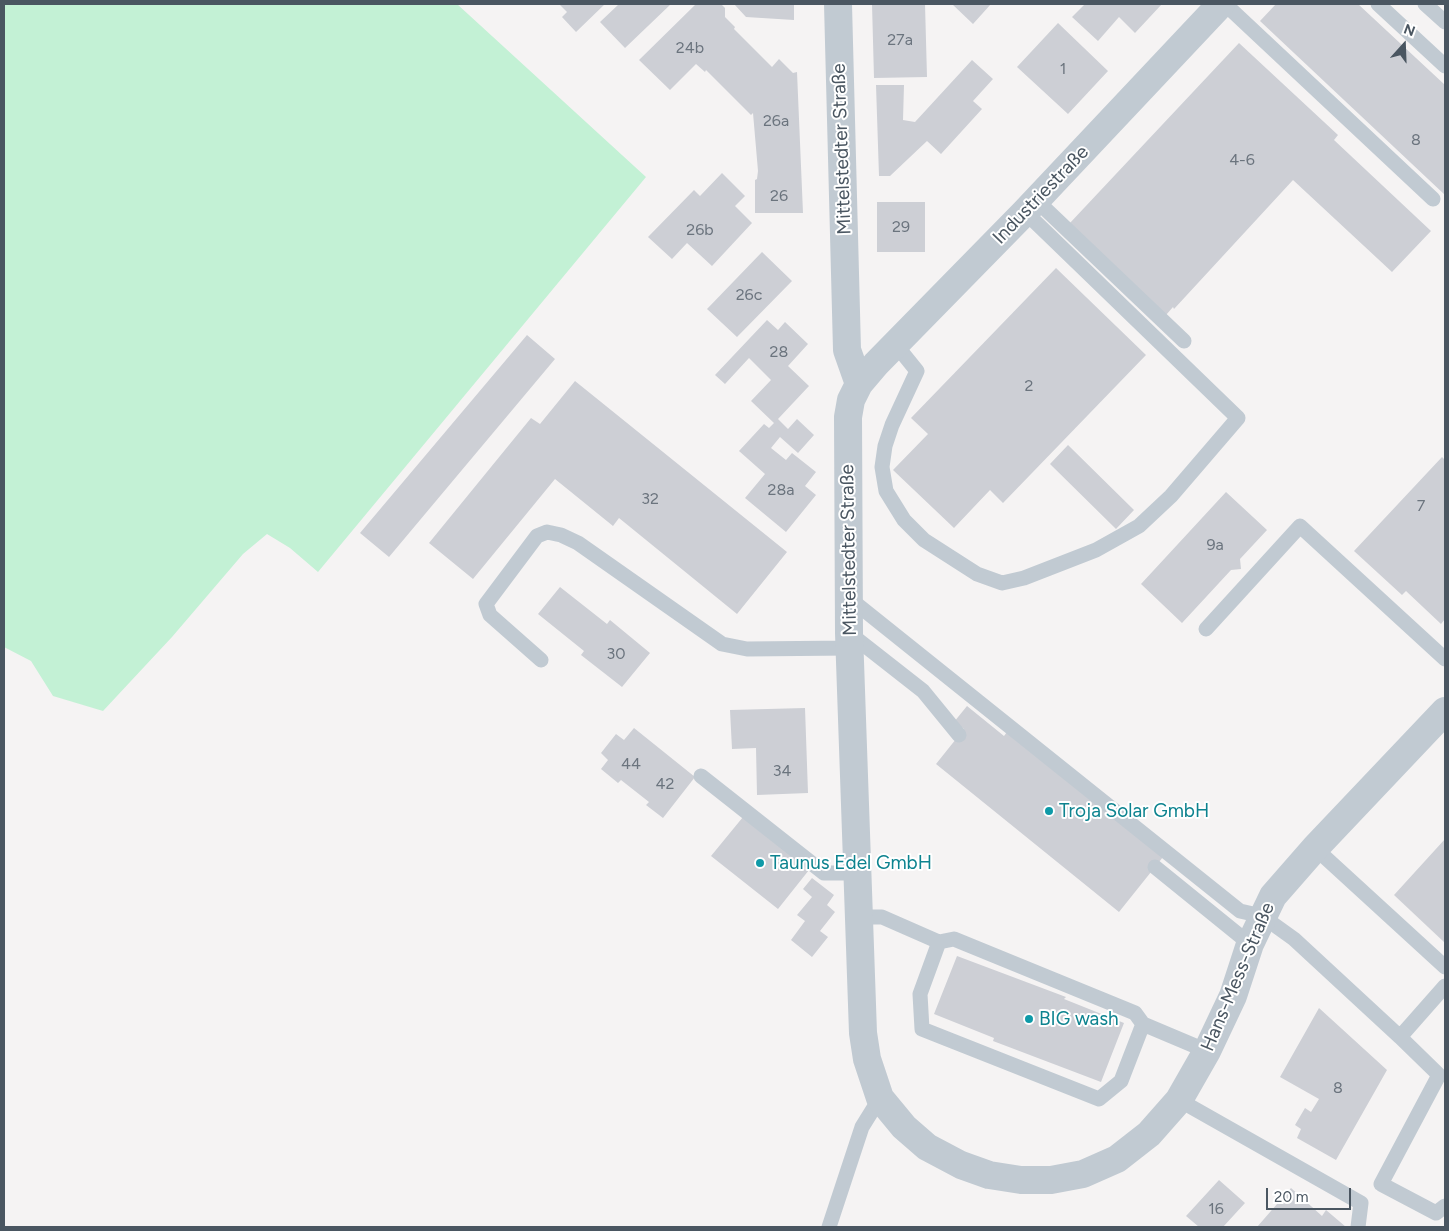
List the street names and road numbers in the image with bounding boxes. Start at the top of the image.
street label: Mittelstedter Straße [828,63,856,235]
street label: Industriestraße [988,141,1094,249]
street label: Mittelstedter Straße [836,464,862,636]
street label: Hans-Mess-Straße [1196,899,1280,1055]

